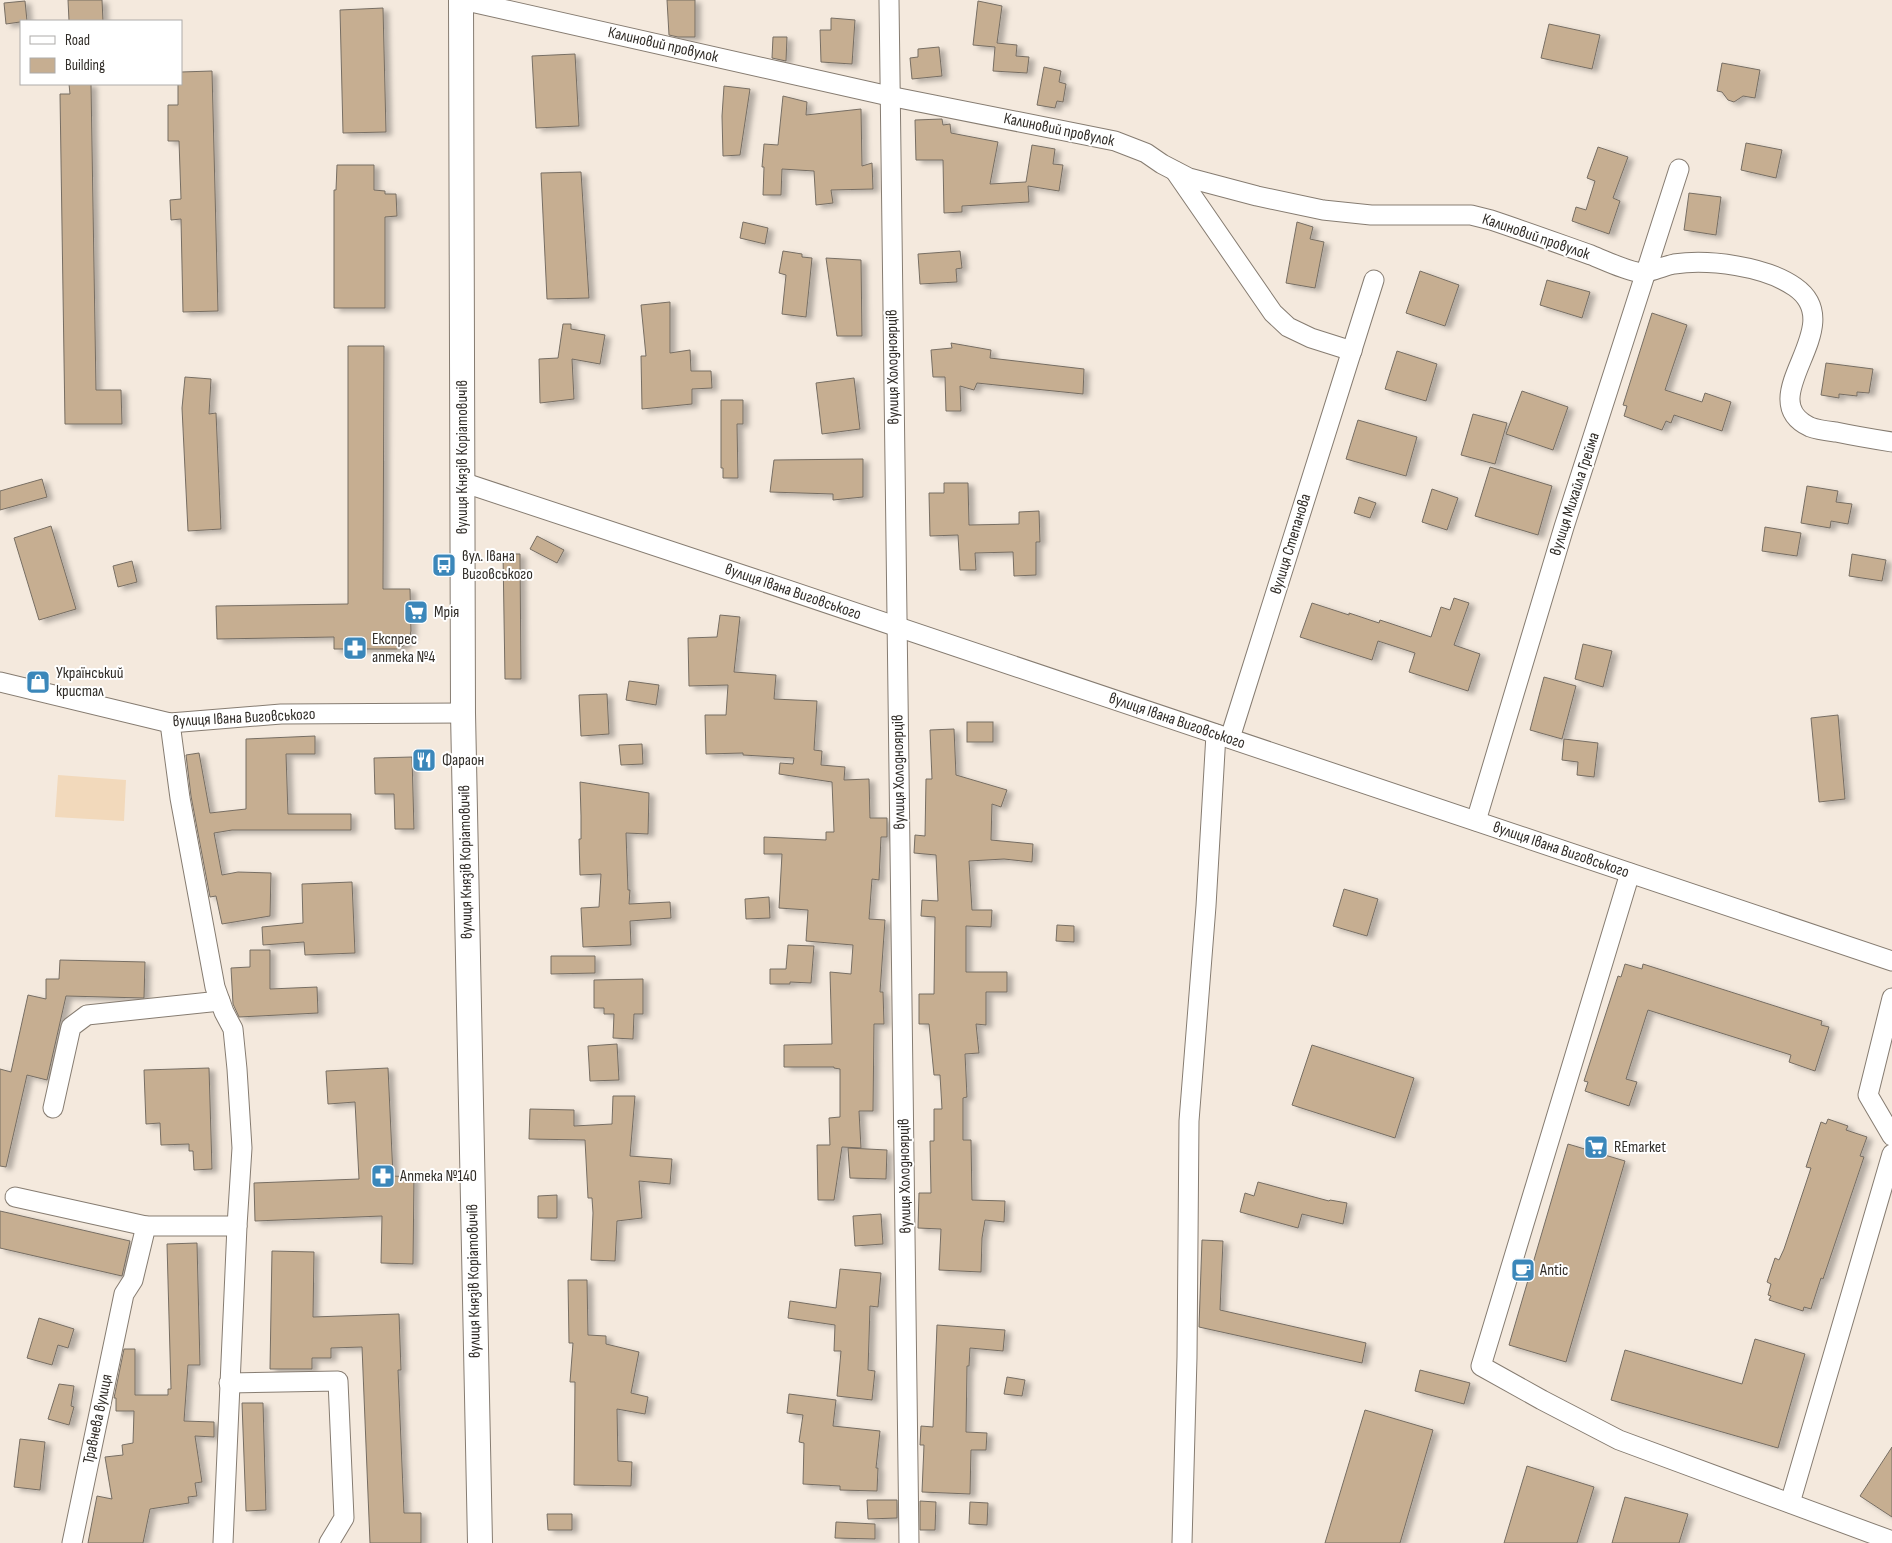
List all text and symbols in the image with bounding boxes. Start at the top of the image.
legend [20,20,182,85]
street label: Калиновий провулок [606,23,721,67]
text: Road [65,31,90,50]
text: Building [65,56,105,75]
street label: Калиновий провулок [1002,109,1117,151]
street label: Калиновий провулок [1480,210,1593,265]
street label: вулиця Холодноярців [882,309,904,425]
street label: вулиця Князів Коріатовичів [453,380,472,534]
street label: вулиця Михайла Грейма [1546,430,1604,558]
street label: вулиця Степанова [1267,491,1315,597]
place label: вул. Івана Виговського [462,547,533,584]
bus stop icon: вул. Івана Виговського [431,552,457,578]
street label: вулиця Івана Виговського [722,560,864,624]
supermarket icon: Мрія [403,599,429,625]
place label: Мрія [434,603,459,622]
place label: Експрес аптека №4 [372,630,435,667]
pharmacy icon: Експрес аптека №4 [342,635,368,661]
place label: Український кристал [56,664,123,701]
shop icon: Український кристал [25,669,51,695]
street label: вулиця Івана Виговського [1106,689,1248,753]
street label: вулиця Івана Виговського [172,705,316,731]
street label: вулиця Холодноярців [888,714,910,830]
restaurant icon: Фараон [411,747,437,773]
place label: Фараон [442,751,484,770]
street label: вулиця Князів Коріатовичів [455,785,477,939]
street label: вулиця Івана Виговського [1490,818,1632,882]
street label: вулиця Холодноярців [894,1118,916,1234]
supermarket icon: REmarket [1583,1134,1609,1160]
place label: REmarket [1614,1138,1666,1157]
pharmacy icon: Аптека №140 [370,1163,396,1189]
place label: Аптека №140 [399,1167,477,1186]
street label: вулиця Князів Коріатовичів [463,1204,485,1358]
cafe icon: Antic [1510,1257,1536,1283]
place label: Antic [1539,1261,1568,1280]
street label: Травнева вулиця [79,1372,117,1466]

